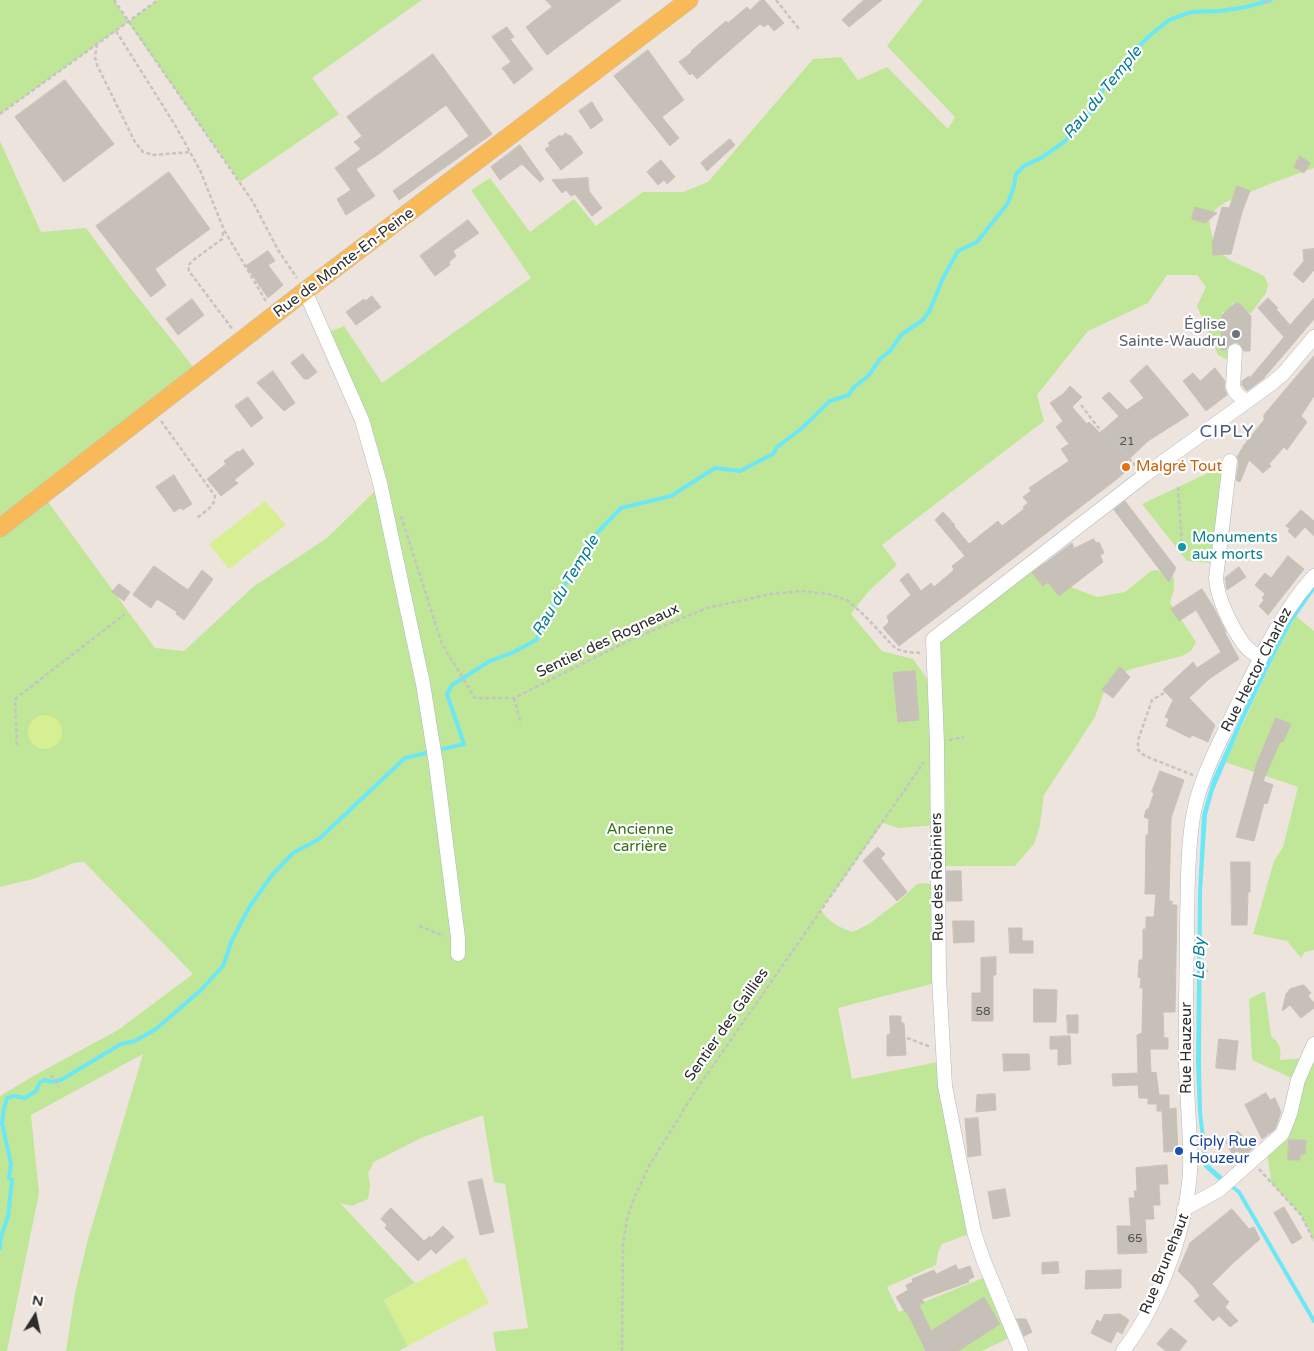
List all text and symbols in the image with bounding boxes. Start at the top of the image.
water label: Rau du Temple [1060,43,1146,143]
street label: Rue de Monte-En-Peine [270,204,418,322]
place label: Église Sainte-Waudru [1119,316,1226,351]
marker: Église Sainte-Waudru [1230,328,1242,340]
district label: CIPLY [1199,421,1255,443]
house number: 21 [1119,435,1135,449]
place label: Malgré Tout [1136,458,1222,476]
marker: Malgré Tout [1120,461,1132,473]
place label: Monuments aux morts [1192,529,1278,564]
water label: Rau du Temple [528,532,604,640]
marker: Monuments aux morts [1176,541,1188,553]
street label: Sentier des Rogneaux [534,600,682,682]
street label: Rue Hector Charlez [1218,605,1296,735]
street label: Rue des Robiniers [928,813,948,941]
park label: Ancienne carrière [606,821,674,856]
water label: Le By [1190,938,1210,980]
street label: Sentier des Gaillies [681,965,773,1085]
street label: Rue Hauzeur [1178,1002,1196,1094]
house number: 58 [975,1005,991,1019]
place label: Ciply Rue Houzeur [1189,1133,1257,1168]
marker: Ciply Rue Houzeur [1173,1145,1185,1157]
street label: Rue Brunehaut [1137,1211,1193,1317]
house number: 65 [1127,1232,1143,1246]
north arrow [10,1291,60,1341]
text: N [31,1291,45,1310]

